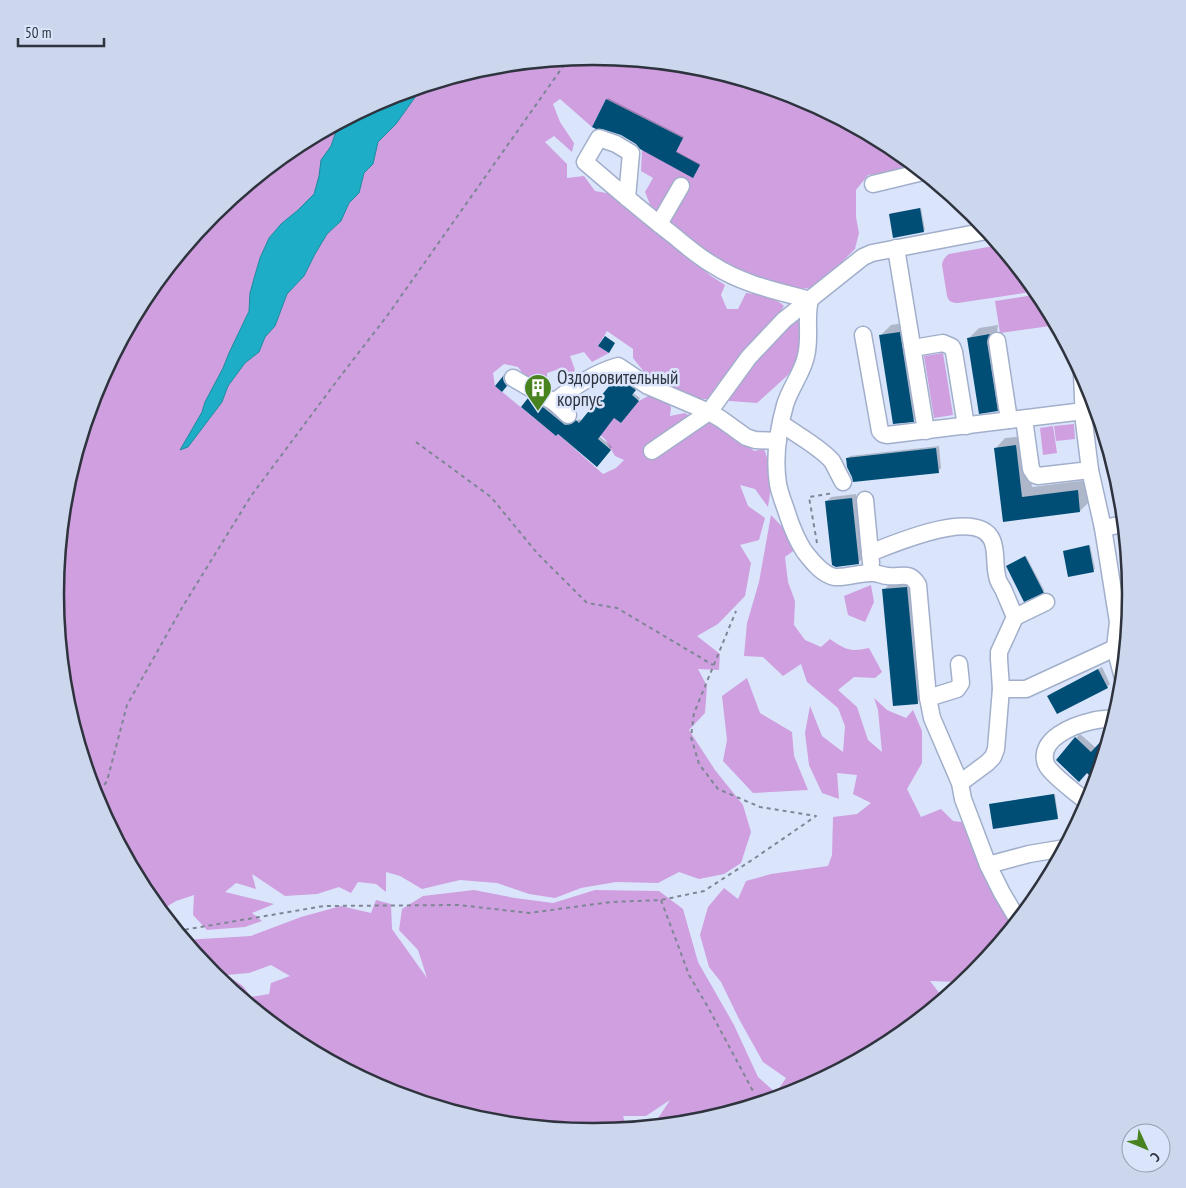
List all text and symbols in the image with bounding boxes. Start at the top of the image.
scale bar [18,15,104,47]
text: 50 m [25,23,51,42]
place label: Оздоровительный корпус [557,365,678,411]
building icon: Оздоровительный корпус [523,373,553,412]
north arrow [1121,1123,1171,1173]
text: С [1146,1148,1164,1166]

